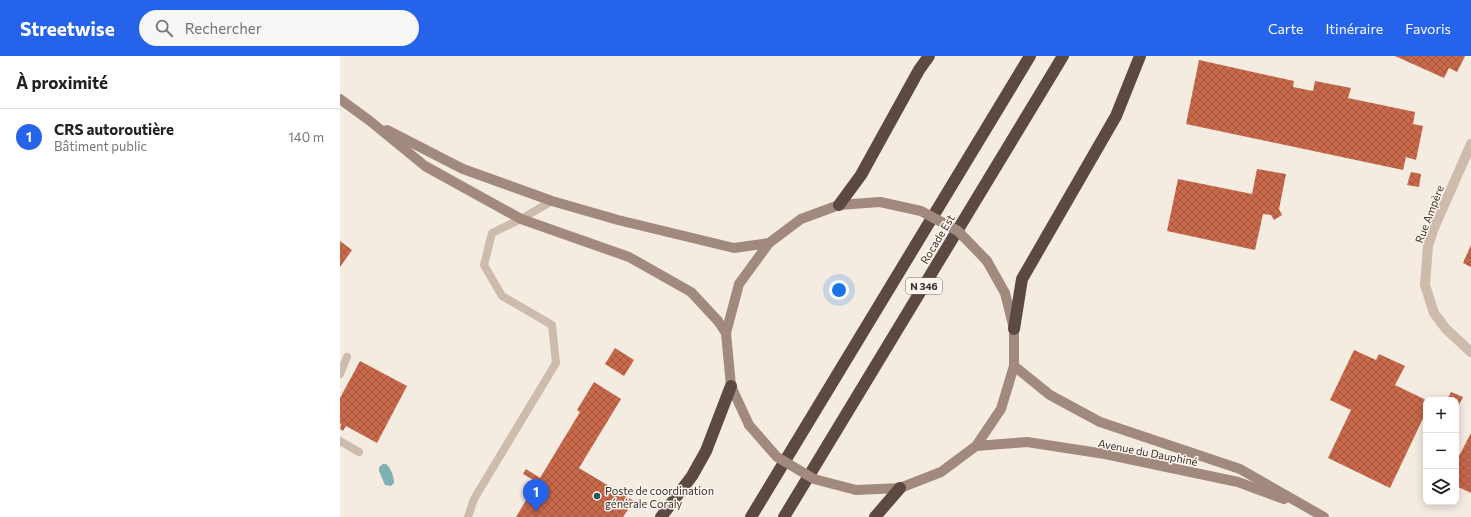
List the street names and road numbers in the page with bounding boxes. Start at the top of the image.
street label: Rue Ampère [1412,183,1446,245]
street label: Rocade Est [917,212,957,266]
road number: N 346 [906,278,942,294]
street label: Avenue du Dauphiné [1097,436,1199,468]

